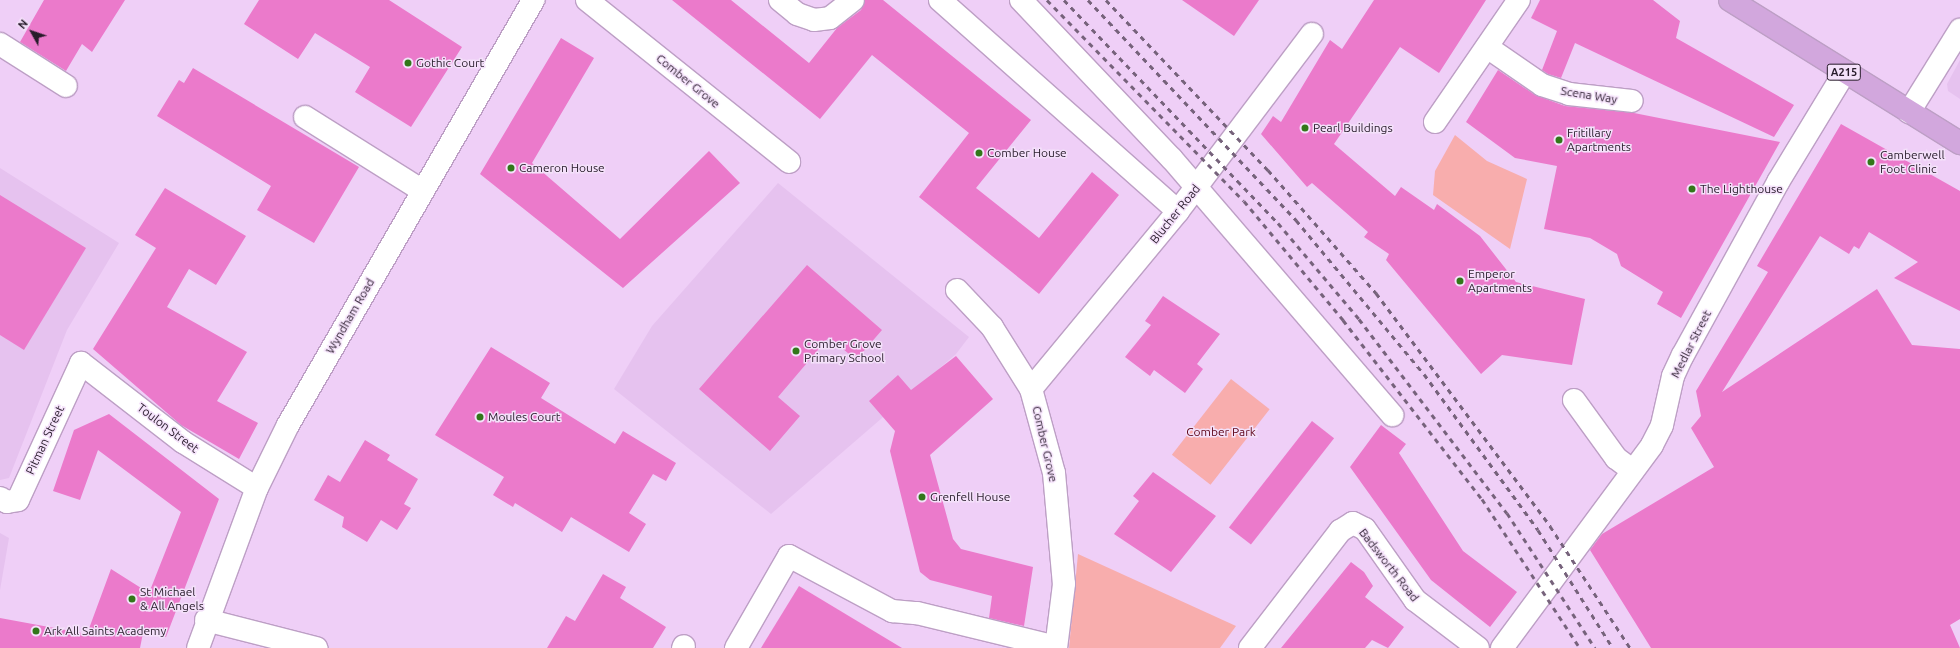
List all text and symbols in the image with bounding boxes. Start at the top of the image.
north arrow [12,12,52,52]
text: N [16,17,30,31]
street label: Comber Grove [653,51,723,111]
place label: Gothic Court [416,56,484,70]
marker: Gothic Court [403,58,413,68]
road number: A215 [1826,63,1862,81]
street label: Scena Way [1560,83,1618,107]
place label: Pearl Buildings [1313,121,1393,135]
marker: Pearl Buildings [1300,123,1310,133]
place label: Fritillary Apartments [1567,126,1631,154]
marker: Fritillary Apartments [1554,135,1564,145]
place label: Comber House [987,146,1067,160]
marker: Comber House [974,148,984,158]
place label: Camberwell Foot Clinic [1880,148,1945,176]
marker: Camberwell Foot Clinic [1865,156,1877,168]
place label: Cameron House [519,161,605,175]
marker: Cameron House [506,163,516,173]
street label: Blucher Road [1147,182,1203,246]
place label: The Lighthouse [1700,182,1783,196]
marker: The Lighthouse [1687,184,1697,194]
place label: Emperor Apartments [1468,267,1532,295]
street label: Wyndham Road [323,276,377,356]
marker: Emperor Apartments [1455,276,1465,286]
street label: Medlar Street [1668,308,1714,380]
place label: Comber Grove Primary School [804,337,884,365]
marker: Comber Grove Primary School [791,346,801,356]
street label: Toulon Street [134,400,202,456]
street label: Pitman Street [23,403,67,477]
street label: Comber Grove [1029,405,1061,483]
place label: Moules Court [488,410,561,424]
marker: Moules Court [475,412,485,422]
park label: Comber Park [1186,425,1256,439]
place label: Grenfell House [930,490,1010,504]
marker: Grenfell House [917,492,927,502]
street label: Badsworth Road [1356,526,1422,604]
place label: St Michael & All Angels [140,585,204,613]
marker: St Michael & All Angels [127,594,137,604]
place label: Ark All Saints Academy [44,624,166,638]
marker: Ark All Saints Academy [31,626,41,636]

